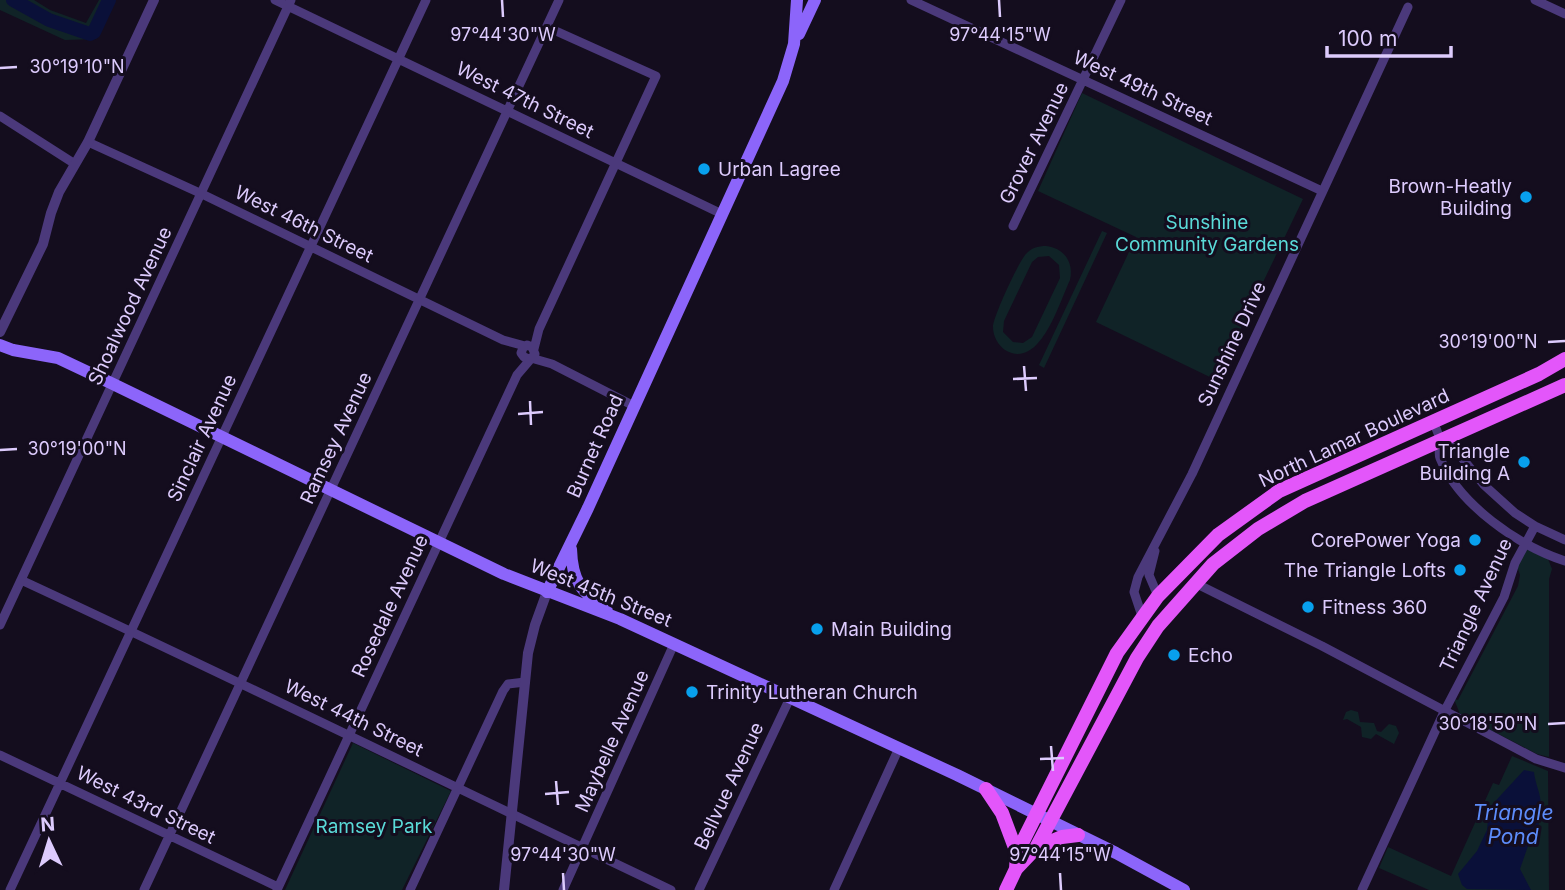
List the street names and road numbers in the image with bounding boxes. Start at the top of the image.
street label: West 49th Street [1070,46,1216,130]
street label: West 47th Street [453,57,597,143]
street label: Grover Avenue [995,78,1073,208]
street label: West 46th Street [231,181,377,267]
street label: Shoalwood Avenue [83,223,177,389]
street label: Sunshine Drive [1193,278,1271,410]
street label: Ramsey Avenue [295,368,377,508]
street label: Sinclair Avenue [162,371,242,505]
street label: North Lamar Boulevard [1255,384,1453,492]
street label: Burnet Road [562,391,628,501]
street label: Rosedale Avenue [347,531,433,681]
street label: Triangle Avenue [1435,535,1517,675]
street label: West 45th Street [527,554,675,632]
street label: Maybelle Avenue [570,666,654,816]
street label: West 44th Street [281,674,427,762]
street label: Bellvue Avenue [689,719,769,853]
street label: West 43rd Street [73,761,219,849]

